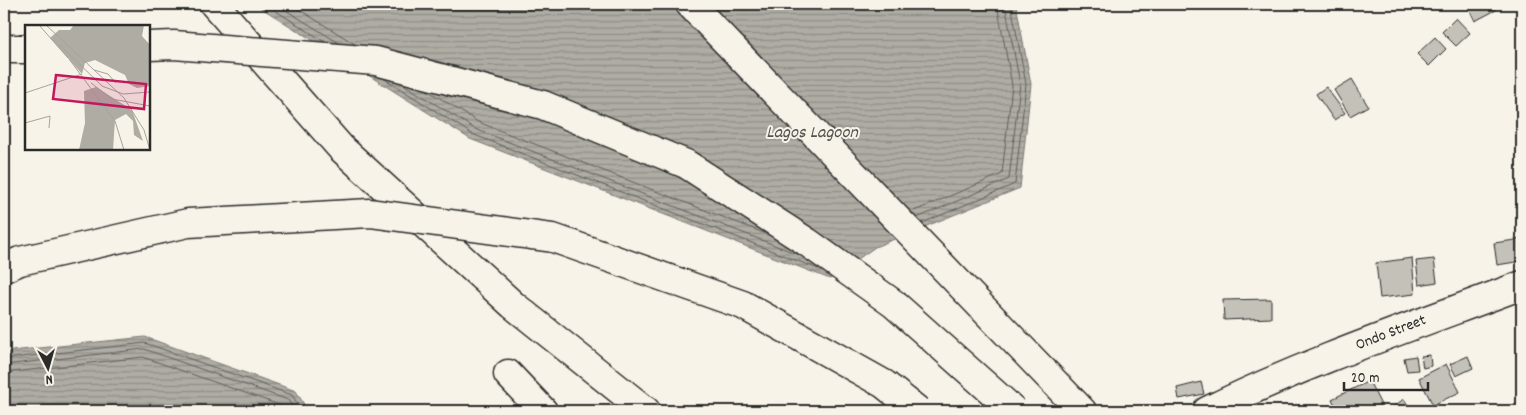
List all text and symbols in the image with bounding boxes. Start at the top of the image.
inset map [25,25,150,150]
water label: Lagos Lagoon [766,121,858,146]
street label: Ondo Street [1352,309,1430,357]
north arrow [22,342,72,392]
scale bar [1344,360,1427,392]
text: 20 m [1351,368,1379,390]
text: N [45,369,54,389]

